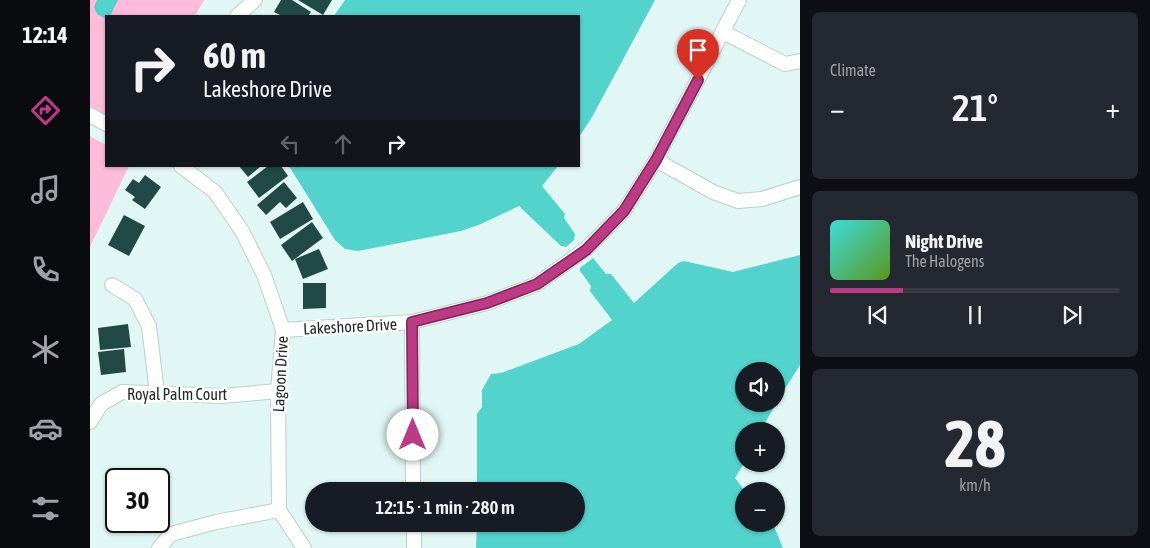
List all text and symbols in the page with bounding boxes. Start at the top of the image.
text: 12:14 [22,22,68,48]
pin [677,29,719,80]
icon: right [120,35,185,100]
text: 60 m [203,35,266,75]
icon: arrive [684,36,712,64]
text: Climate [830,61,876,79]
text: Lakeshore Drive [203,76,332,102]
text: 21° [952,86,998,129]
text: − [830,92,845,124]
text: + [1105,92,1120,124]
icon: directions [28,93,63,128]
icon: left [276,130,304,158]
icon: ahead [329,130,357,158]
icon: right [382,130,410,158]
icon: music [28,172,63,207]
text: Night Drive [905,230,983,252]
icon: phone [28,252,63,287]
text: The Halogens [905,252,985,270]
icon: previous [864,301,892,329]
icon: pause [961,301,989,329]
icon: next [1058,301,1086,329]
street label: Lakeshore Drive [303,315,397,337]
icon: climate [28,332,63,367]
street label: Lagoon Drive [269,335,292,413]
map controls [735,362,785,532]
button: sound [735,362,785,412]
street label: Royal Palm Court [127,385,227,404]
text: 28 [944,406,1006,481]
position arrow [386,408,438,460]
icon: car [28,411,63,446]
button: + [735,422,785,472]
speed limit sign: 30 [105,468,170,533]
text: km/h [959,476,991,494]
button: − [735,482,785,532]
icon: filters [28,491,63,526]
text: 12:15 · 1 min · 280 m [375,496,515,518]

